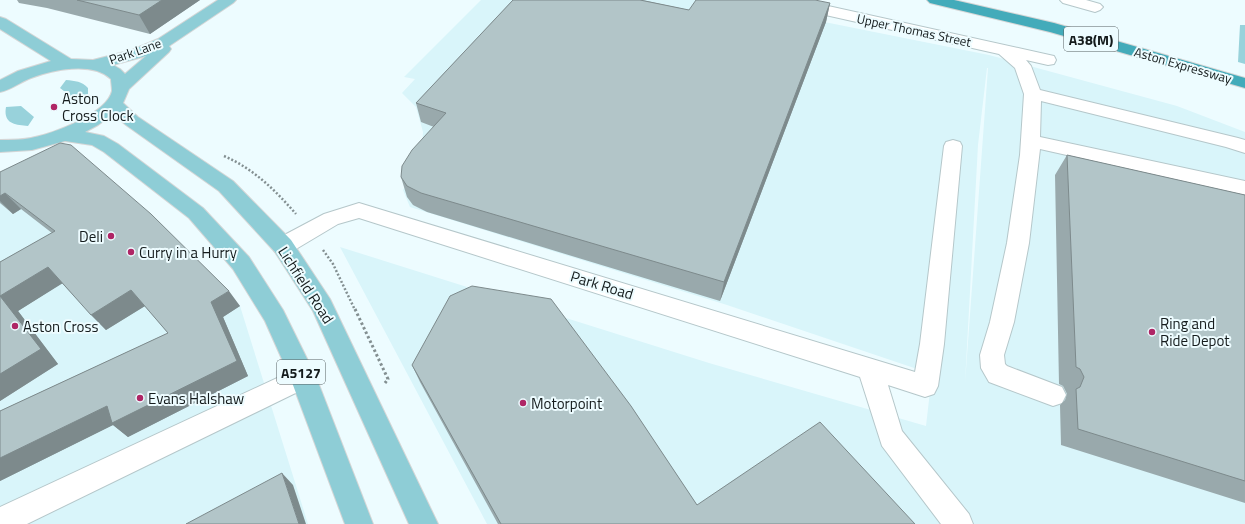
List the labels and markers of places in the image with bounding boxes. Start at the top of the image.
place label: Aston Cross Clock [62,87,134,127]
marker: Aston Cross Clock [49,102,59,112]
place label: Deli [79,225,103,248]
marker: Deli [106,231,116,241]
place label: Curry in a Hurry [139,241,237,264]
marker: Curry in a Hurry [126,247,136,257]
place label: Ring and Ride Depot [1160,312,1230,352]
place label: Aston Cross [23,315,98,338]
marker: Aston Cross [10,321,20,331]
marker: Ring and Ride Depot [1147,327,1157,337]
place label: Evans Halshaw [148,387,244,410]
place label: Motorpoint [531,392,603,415]
marker: Evans Halshaw [135,393,145,403]
marker: Motorpoint [518,398,528,408]

